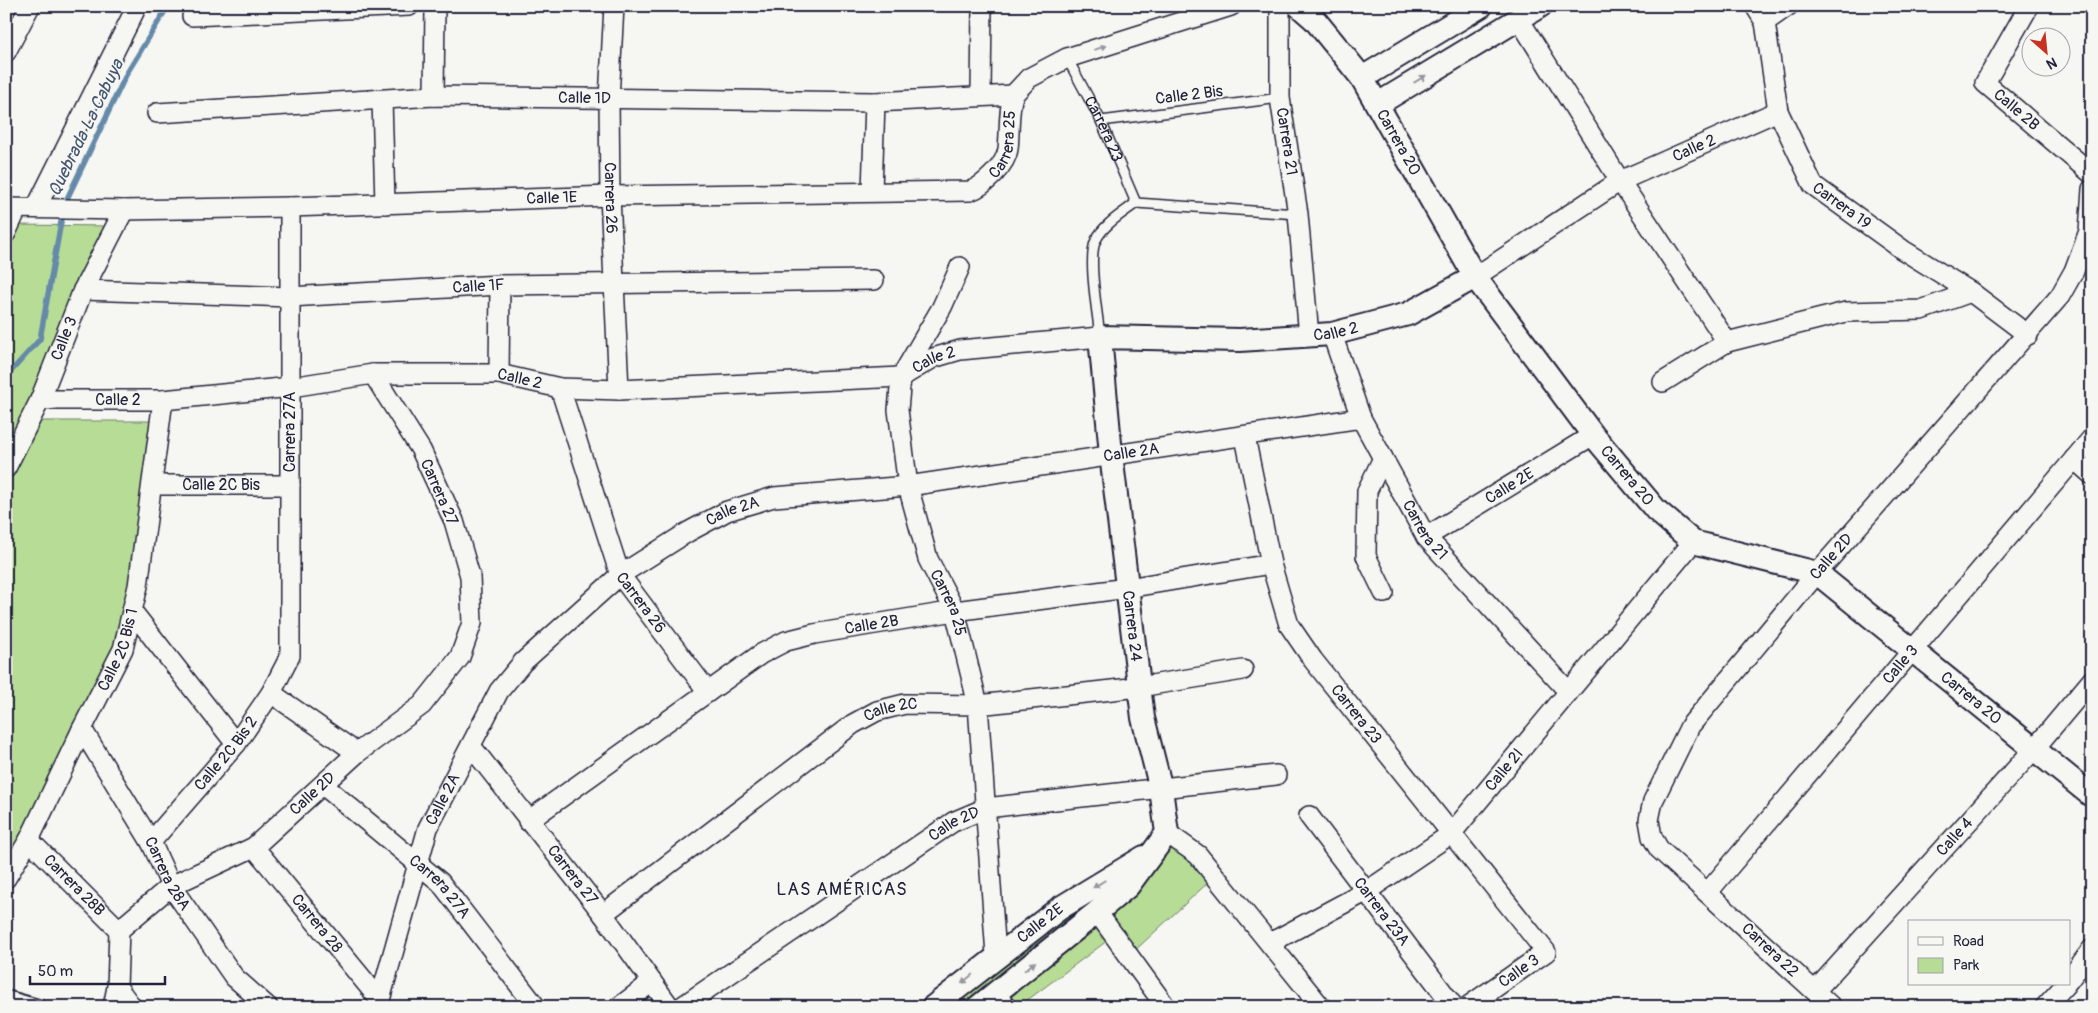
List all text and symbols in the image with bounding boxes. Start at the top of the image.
north arrow [2020,28,2070,78]
one-way arrow [1093,43,1108,51]
text: N [2044,53,2060,73]
water label: Quebrada La Cabuya [43,54,130,200]
one-way arrow [1413,74,1426,83]
street label: Calle 2 Bis [1154,81,1224,109]
street label: Calle 2B [1989,85,2044,135]
street label: Calle 1D [558,88,611,108]
street label: Carrera 23 [1079,93,1127,165]
street label: Carrera 21 [1272,106,1302,177]
street label: Carrera 20 [1372,106,1425,179]
street label: Carrera 25 [984,110,1020,183]
street label: Calle 2 [1669,130,1719,166]
street label: Carrera 26 [600,162,622,234]
street label: Carrera 19 [1808,178,1875,234]
street label: Calle 1E [526,187,578,209]
street label: Calle 1F [452,275,506,298]
street label: Calle 3 [46,314,82,363]
street label: Calle 2 [1313,318,1360,345]
street label: Calle 2 [909,342,958,378]
street label: Calle 2 [495,364,544,394]
street label: Calle 2 [95,390,141,410]
street label: Carrera 27A [280,392,300,472]
street label: Calle 2A [1102,438,1160,467]
street label: Carrera 20 [1596,441,1658,510]
street label: Carrera 27 [416,456,463,529]
street label: Calle 2E [1482,463,1538,508]
street label: Calle 2C Bis [182,475,260,495]
street label: Calle 2A [702,492,761,531]
street label: Carrera 21 [1398,497,1452,564]
street label: Calle 2D [1805,529,1857,584]
street label: Carrera 25 [925,566,971,638]
street label: Carrera 26 [611,568,670,637]
street label: Carrera 24 [1118,589,1146,663]
street label: Calle 2C Bis 1 [93,606,142,695]
street label: Calle 2B [843,610,900,639]
street label: Calle 3 [1878,641,1923,688]
street label: Carrera 20 [1936,667,2006,729]
street label: Carrera 23 [1326,680,1386,748]
street label: Calle 2C [860,694,918,726]
street label: Calle 2C Bis 2 [190,712,262,795]
street label: Calle 2I [1481,744,1528,795]
street label: Calle 2D [285,768,340,820]
street label: Calle 2A [421,770,464,829]
street label: Calle 2D [925,802,982,846]
street label: Calle 4 [1932,813,1977,860]
street label: Carrera 28A [140,834,195,914]
street label: Carrera 27 [543,841,602,909]
street label: Carrera 28B [39,850,109,920]
street label: Carrera 27A [405,850,474,923]
street label: Carrera 23A [1349,873,1414,950]
district label: LAS AMÉRICAS [776,878,908,901]
one-way arrow [1092,879,1106,888]
street label: Carrera 28 [287,890,347,957]
street label: Calle 2E [1013,899,1068,948]
street label: Carrera 22 [1737,919,1803,981]
legend [1908,920,2070,986]
text: Road [1953,932,1984,951]
street label: Calle 3 [1495,950,1543,992]
scale bar [30,953,165,985]
text: Park [1953,956,1980,975]
one-way arrow [1023,960,1036,971]
text: 50 m [38,962,73,981]
one-way arrow [961,973,974,984]

